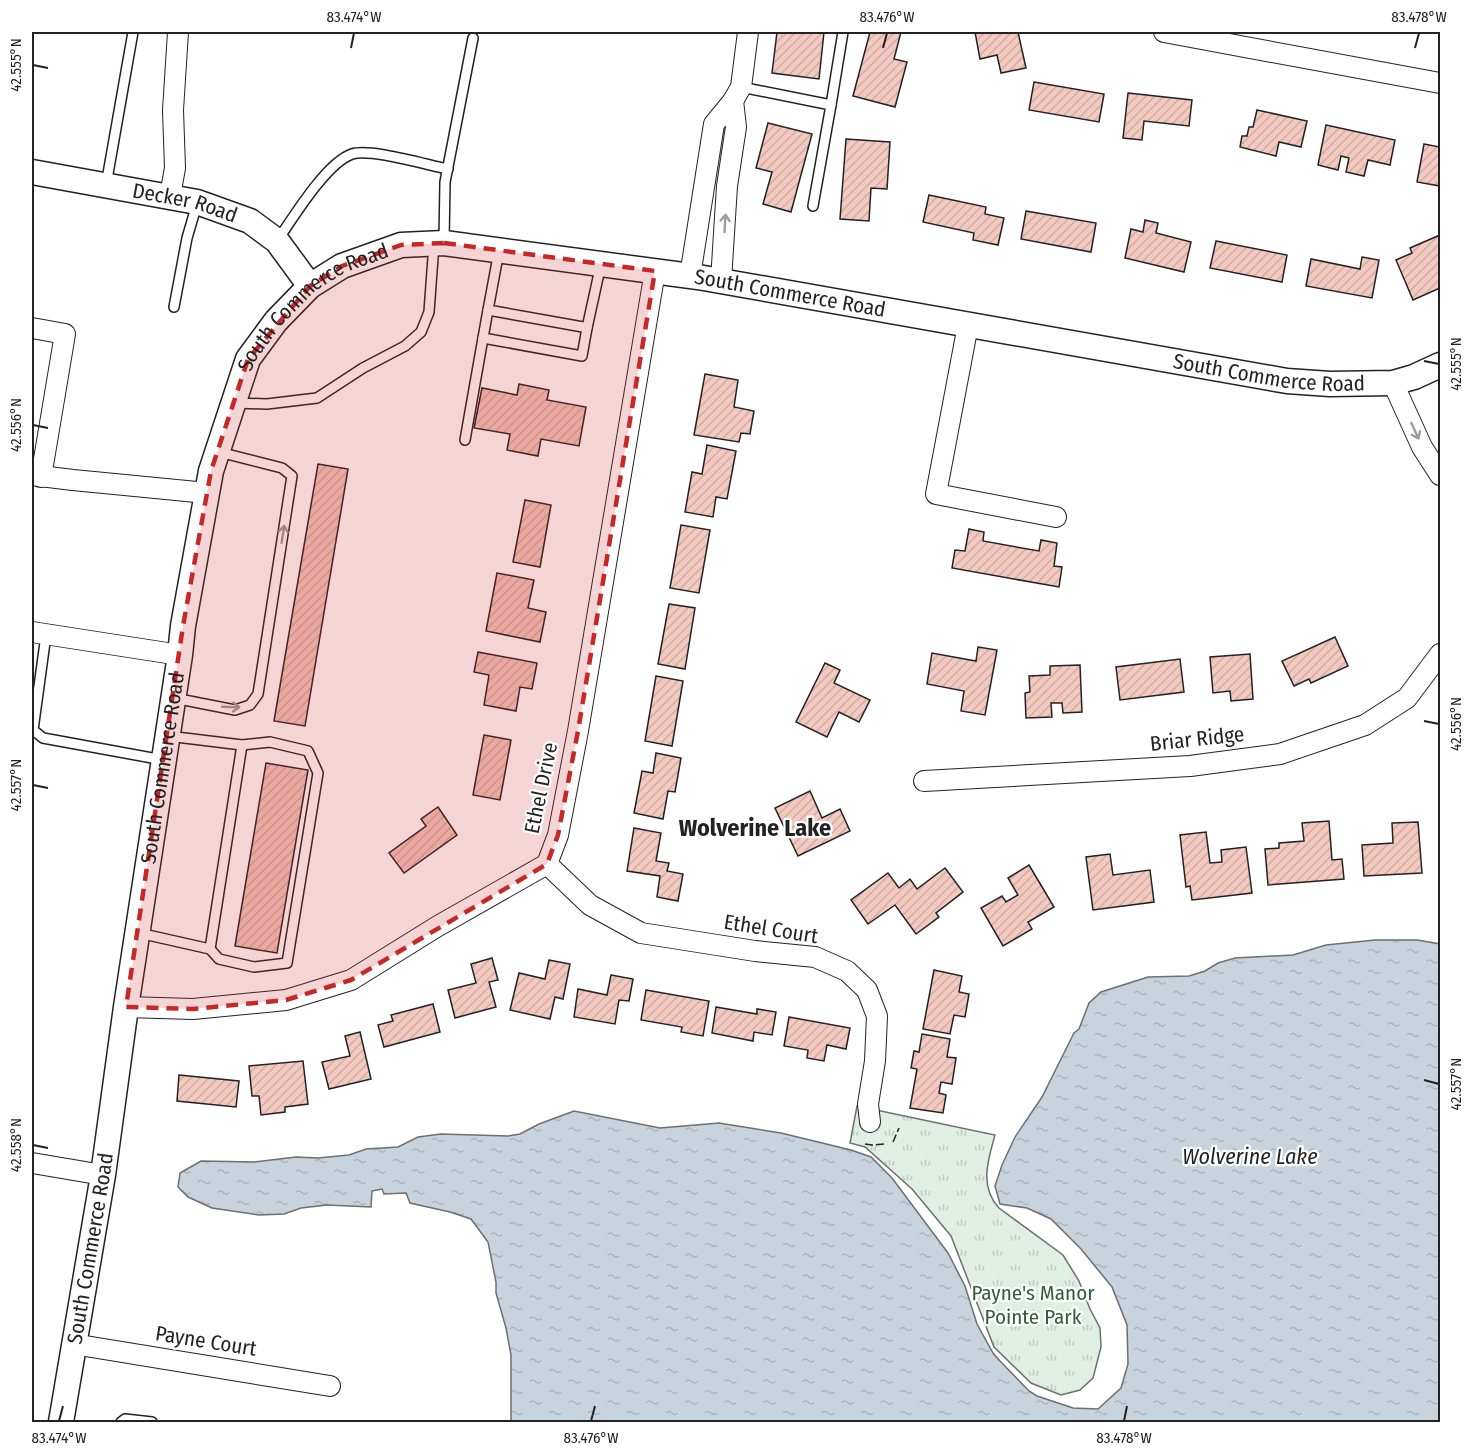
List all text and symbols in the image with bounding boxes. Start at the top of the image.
text: 83.474°W [326,8,382,26]
text: 83.476°W [859,8,915,26]
text: 83.478°W [1391,8,1447,26]
text: 42.555°N [7,38,25,92]
street label: Decker Road [130,178,241,228]
one-way arrow [719,213,730,233]
street label: South Commerce Road [232,238,392,374]
street label: South Commerce Road [692,264,888,323]
text: 42.555°N [1447,337,1465,391]
street label: South Commerce Road [1171,348,1365,397]
text: 42.556°N [7,398,25,452]
one-way arrow [1409,421,1421,439]
one-way arrow [277,524,288,544]
street label: South Commerce Road [135,670,190,866]
text: 42.556°N [1447,697,1465,751]
one-way arrow [221,702,240,713]
street label: Briar Ridge [1149,721,1245,757]
street label: Ethel Drive [519,740,563,836]
text: 42.557°N [7,759,25,811]
district label: Wolverine Lake [679,814,831,842]
street label: Ethel Court [722,909,820,949]
text: 42.557°N [1447,1058,1465,1110]
text: 42.558°N [7,1118,25,1172]
water label: Wolverine Lake [1182,1143,1318,1170]
street label: South Commerce Road [61,1151,119,1346]
park label: Payne's Manor Pointe Park [971,1280,1095,1330]
street label: Payne Court [154,1320,259,1362]
text: 83.474°W [31,1429,87,1447]
text: 83.476°W [563,1429,619,1447]
text: 83.478°W [1096,1429,1152,1447]

